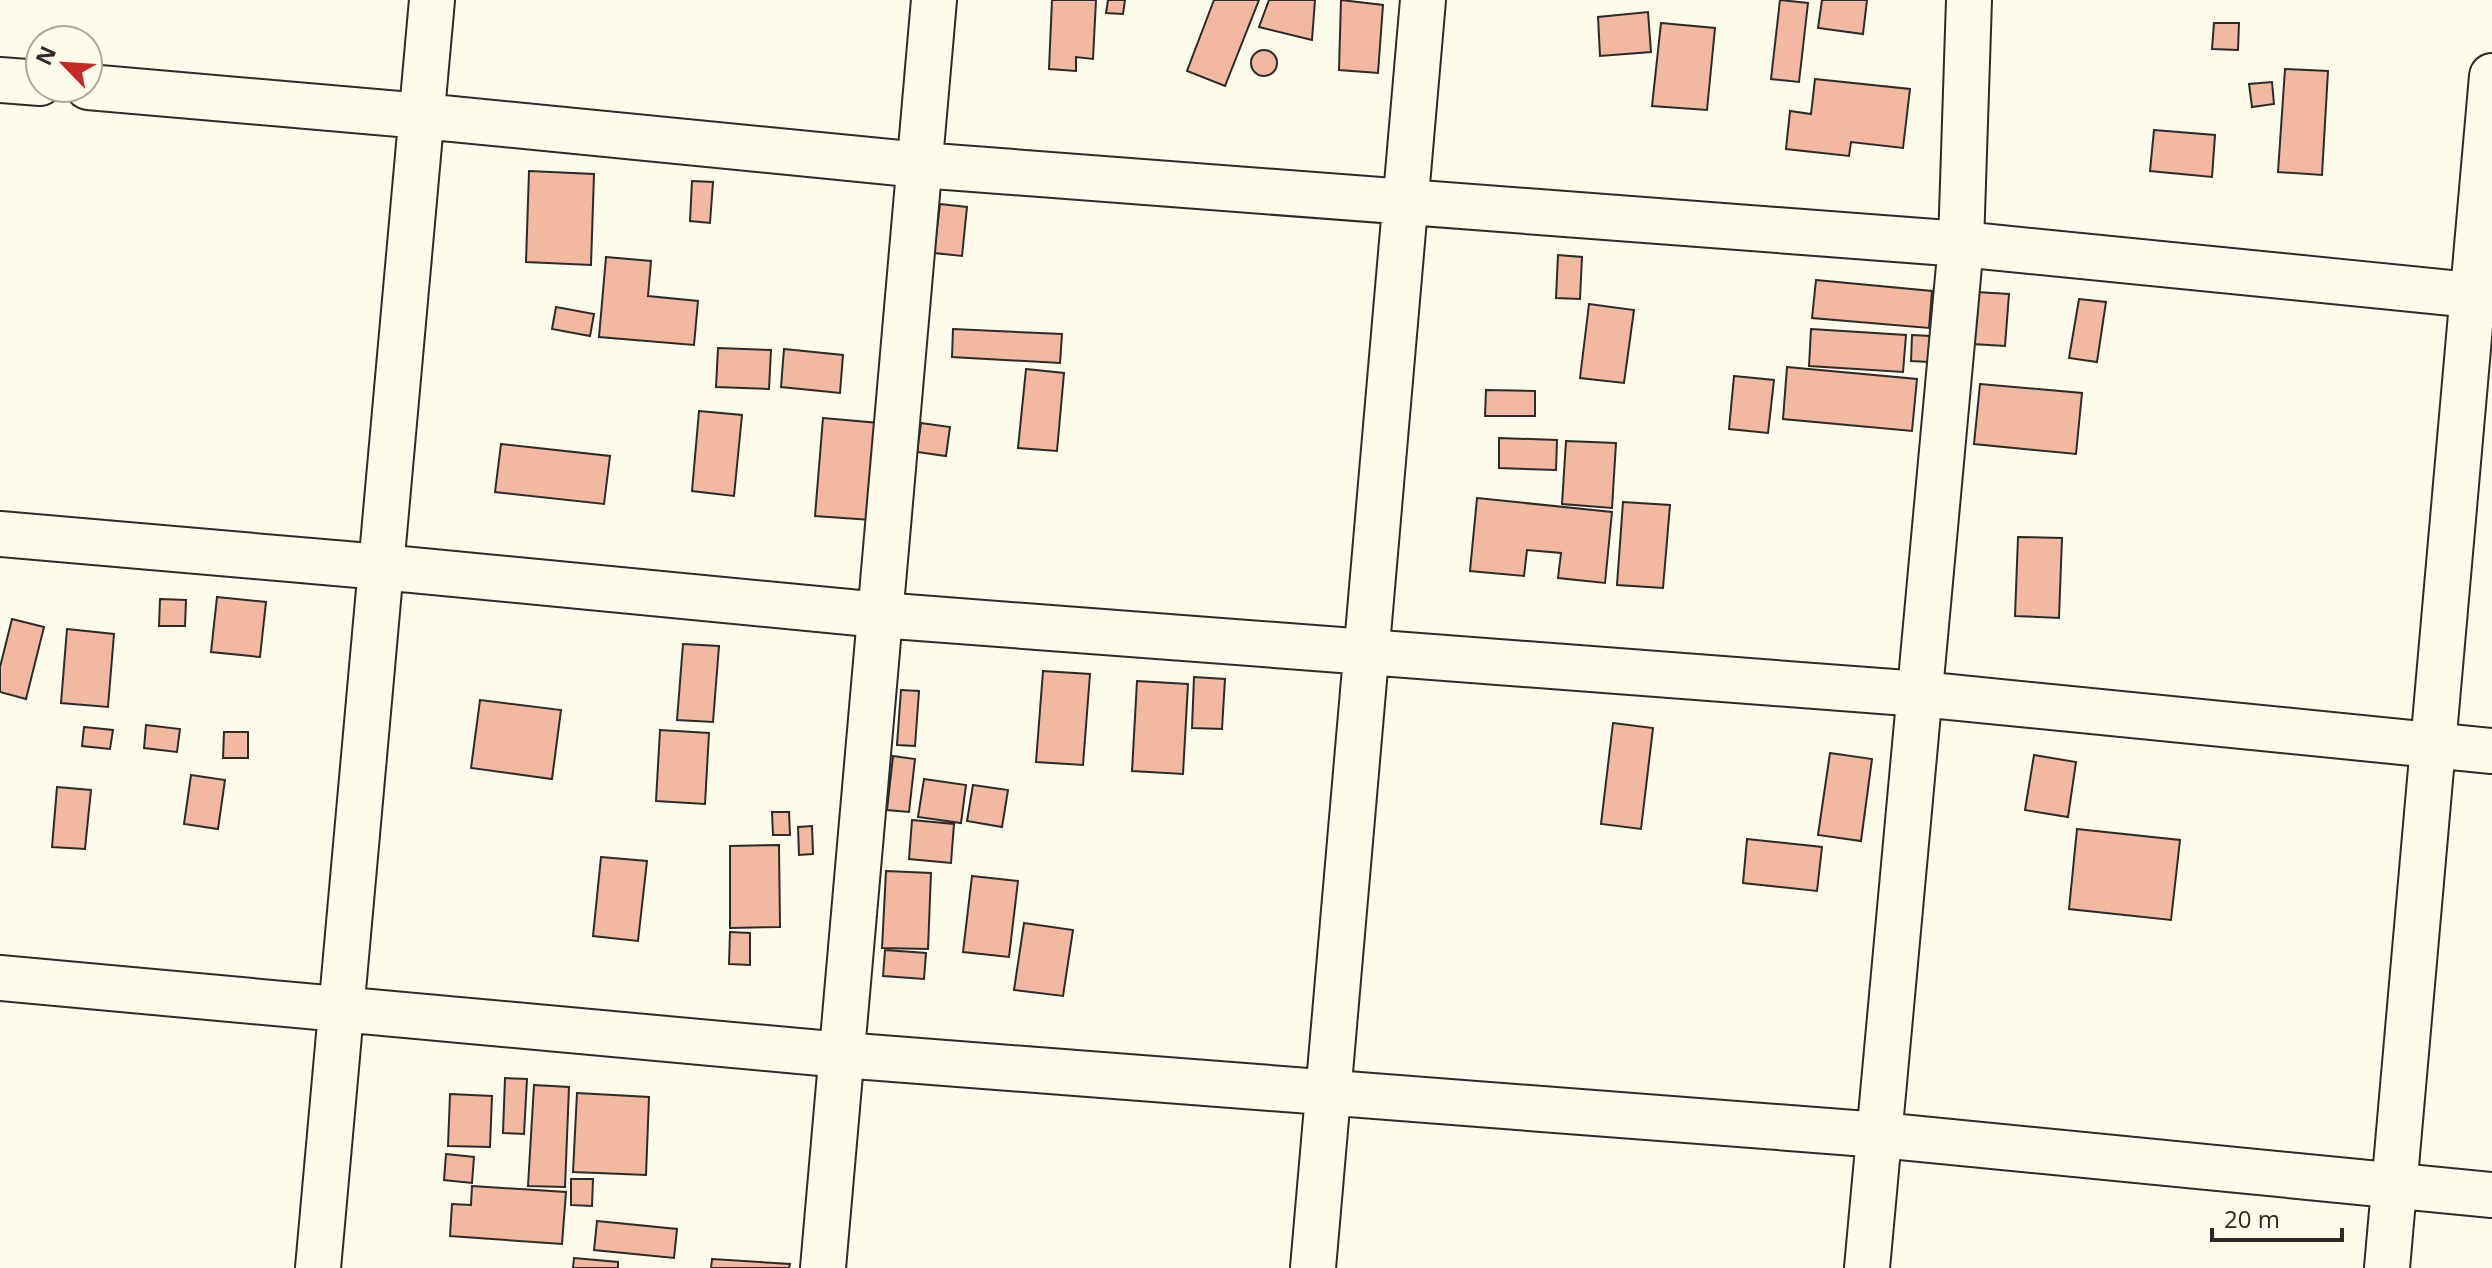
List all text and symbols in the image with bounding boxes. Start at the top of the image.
north arrow [24,24,104,104]
text: N [28,41,62,70]
scale bar [2212,1192,2342,1242]
text: 20 m [2224,1202,2280,1235]

